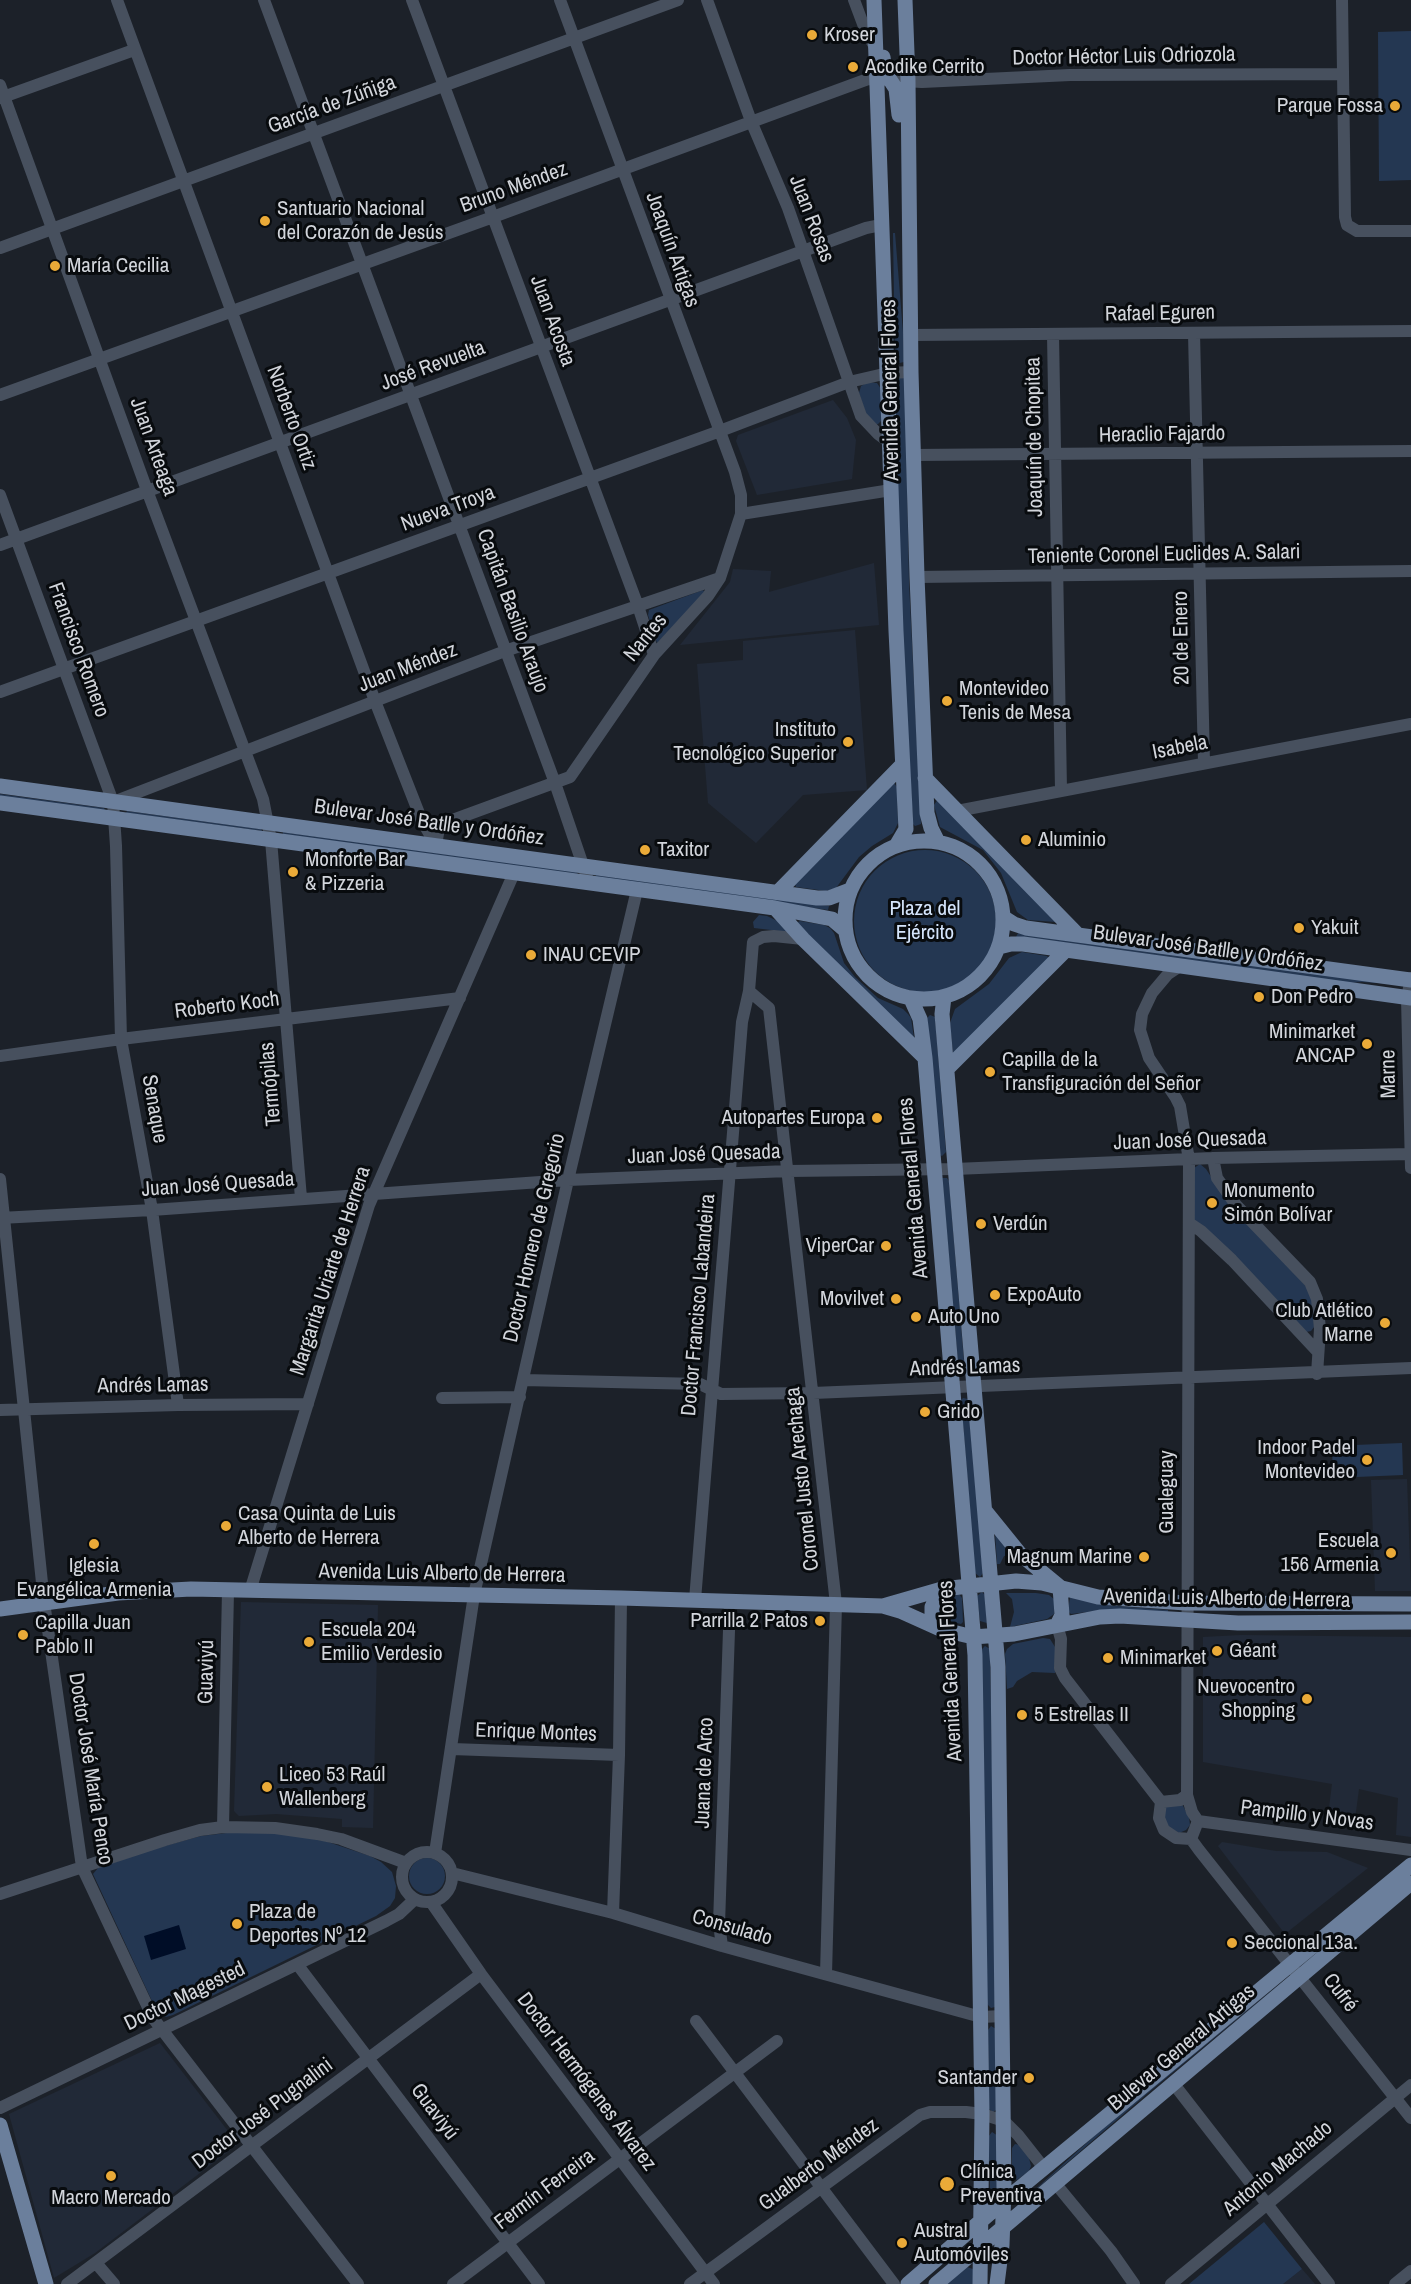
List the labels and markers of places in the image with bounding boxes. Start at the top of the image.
place label: Kroser [824,22,875,48]
marker: Kroser [805,28,819,42]
place label: Acodike Cerrito [865,54,985,80]
marker: Acodike Cerrito [846,60,860,74]
place label: Parque Fossa [1277,93,1383,119]
marker: Parque Fossa [1388,99,1402,113]
place label: Santuario Nacional del Corazón de Jesús [277,196,444,246]
marker: Santuario Nacional del Corazón de Jesús [258,214,272,228]
place label: María Cecilia [67,253,169,279]
marker: María Cecilia [48,259,62,273]
place label: Montevideo Tenis de Mesa [959,676,1071,726]
marker: Montevideo Tenis de Mesa [940,694,954,708]
place label: Instituto Tecnológico Superior [673,717,836,767]
marker: Instituto Tecnológico Superior [841,735,855,749]
place label: Aluminio [1038,827,1106,853]
marker: Aluminio [1019,833,1033,847]
place label: Taxitor [657,837,709,863]
marker: Taxitor [638,843,652,857]
place label: Monforte Bar & Pizzeria [305,847,405,897]
marker: Monforte Bar & Pizzeria [286,865,300,879]
place label: Yakuit [1311,915,1359,941]
marker: Yakuit [1292,921,1306,935]
place label: INAU CEVIP [543,942,641,968]
marker: INAU CEVIP [524,948,538,962]
place label: Don Pedro [1271,984,1353,1010]
marker: Don Pedro [1252,990,1266,1004]
place label: Minimarket ANCAP [1269,1019,1355,1069]
marker: Minimarket ANCAP [1360,1037,1374,1051]
place label: Capilla de la Transfiguración del Señor [1002,1047,1200,1097]
marker: Capilla de la Transfiguración del Señor [983,1065,997,1079]
place label: Autopartes Europa [721,1105,865,1131]
marker: Autopartes Europa [870,1111,884,1125]
place label: Monumento Simón Bolívar [1224,1178,1332,1228]
marker: Monumento Simón Bolívar [1205,1196,1219,1210]
place label: Verdún [993,1211,1048,1237]
marker: Verdún [974,1217,988,1231]
place label: ViperCar [805,1233,874,1259]
marker: ViperCar [879,1239,893,1253]
place label: ExpoAuto [1007,1282,1082,1308]
place label: Movilvet [820,1286,884,1312]
marker: ExpoAuto [988,1288,1002,1302]
marker: Movilvet [889,1292,903,1306]
place label: Club Atlético Marne [1275,1298,1373,1348]
place label: Auto Uno [928,1304,1000,1330]
marker: Auto Uno [909,1310,923,1324]
marker: Club Atlético Marne [1378,1316,1392,1330]
place label: Grido [937,1399,980,1425]
marker: Grido [918,1405,932,1419]
place label: Indoor Padel Montevideo [1257,1435,1355,1485]
marker: Indoor Padel Montevideo [1360,1453,1374,1467]
place label: Casa Quinta de Luis Alberto de Herrera [238,1501,396,1551]
marker: Casa Quinta de Luis Alberto de Herrera [219,1519,233,1533]
place label: Escuela 156 Armenia [1280,1528,1379,1578]
marker: Iglesia Evangélica Armenia [87,1537,101,1551]
place label: Magnum Marine [1007,1544,1132,1570]
marker: Escuela 156 Armenia [1384,1546,1398,1560]
marker: Magnum Marine [1137,1550,1151,1564]
place label: Iglesia Evangélica Armenia [16,1553,172,1603]
place label: Parrilla 2 Patos [690,1608,808,1634]
place label: Capilla Juan Pablo II [35,1610,131,1660]
marker: Parrilla 2 Patos [813,1614,827,1628]
place label: Escuela 204 Emilio Verdesio [321,1617,443,1667]
marker: Capilla Juan Pablo II [16,1628,30,1642]
marker: Escuela 204 Emilio Verdesio [302,1635,316,1649]
place label: Géant [1229,1638,1276,1664]
marker: Géant [1210,1644,1224,1658]
place label: Minimarket [1120,1645,1206,1671]
marker: Minimarket [1101,1651,1115,1665]
place label: Nuevocentro Shopping [1197,1674,1295,1724]
marker: Nuevocentro Shopping [1300,1692,1314,1706]
place label: 5 Estrellas II [1034,1702,1129,1728]
marker: 5 Estrellas II [1015,1708,1029,1722]
place label: Liceo 53 Raúl Wallenberg [279,1762,385,1812]
marker: Liceo 53 Raúl Wallenberg [260,1780,274,1794]
place label: Plaza de Deportes Nº 12 [249,1899,366,1949]
marker: Plaza de Deportes Nº 12 [230,1917,244,1931]
place label: Seccional 13a. [1244,1930,1358,1956]
marker: Seccional 13a. [1225,1936,1239,1950]
place label: Santander [938,2065,1017,2091]
marker: Santander [1022,2071,1036,2085]
place label: Clínica Preventiva [960,2159,1042,2209]
marker: Macro Mercado [104,2169,118,2183]
marker: Clínica Preventiva [938,2175,956,2193]
place label: Macro Mercado [51,2185,171,2211]
place label: Austral Automóviles [914,2218,1009,2268]
marker: Austral Automóviles [895,2236,909,2250]

